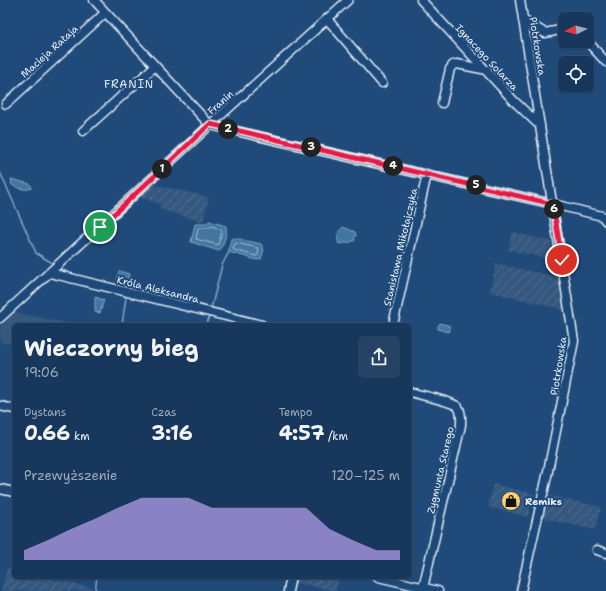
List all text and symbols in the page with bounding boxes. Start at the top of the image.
north arrow [558,12,594,48]
map controls [558,12,594,92]
street label: Piotrkowska [526,16,549,77]
street label: Ignacego Solarza [452,21,521,94]
street label: Macieja Rataja [18,22,81,81]
button: locate [558,56,594,92]
district label: FRANIN [104,77,154,92]
street label: Franin [205,87,236,117]
pin: 2 [218,119,238,139]
text: 2 [224,121,232,136]
pin: 3 [301,137,321,157]
text: 3 [307,139,315,154]
pin: 4 [383,156,403,176]
text: 4 [389,158,397,173]
pin: 1 [152,159,172,179]
text: 1 [159,161,165,176]
pin: 5 [466,175,486,195]
text: 5 [473,177,479,192]
street label: Stanisława Mikołajczyka [381,186,421,307]
pin: 6 [544,199,564,219]
text: 6 [550,201,558,216]
pin [83,210,117,244]
icon: arrive [89,216,111,238]
pin [545,243,579,277]
icon: check [551,249,573,271]
street label: Króla Aleksandra [116,273,201,306]
text: Wieczorny bieg [24,334,199,363]
street label: Piotrkowska [547,335,570,396]
button: share [358,336,400,378]
text: 19:06 [24,364,59,381]
text: Dystans [24,405,66,420]
text: Czas [151,405,177,420]
text: Tempo [279,405,313,420]
text: 0.66 [24,420,70,446]
text: 3:16 [151,420,193,446]
text: 4:57 [279,420,324,446]
street label: Zygmunta Starego [424,425,457,515]
text: km [70,429,90,444]
text: /km [324,429,348,444]
text: Przewyższenie [24,467,117,484]
text: 120–125 m [331,467,400,484]
shop icon: Remiks [500,490,522,512]
place label: Remiks [525,495,562,508]

